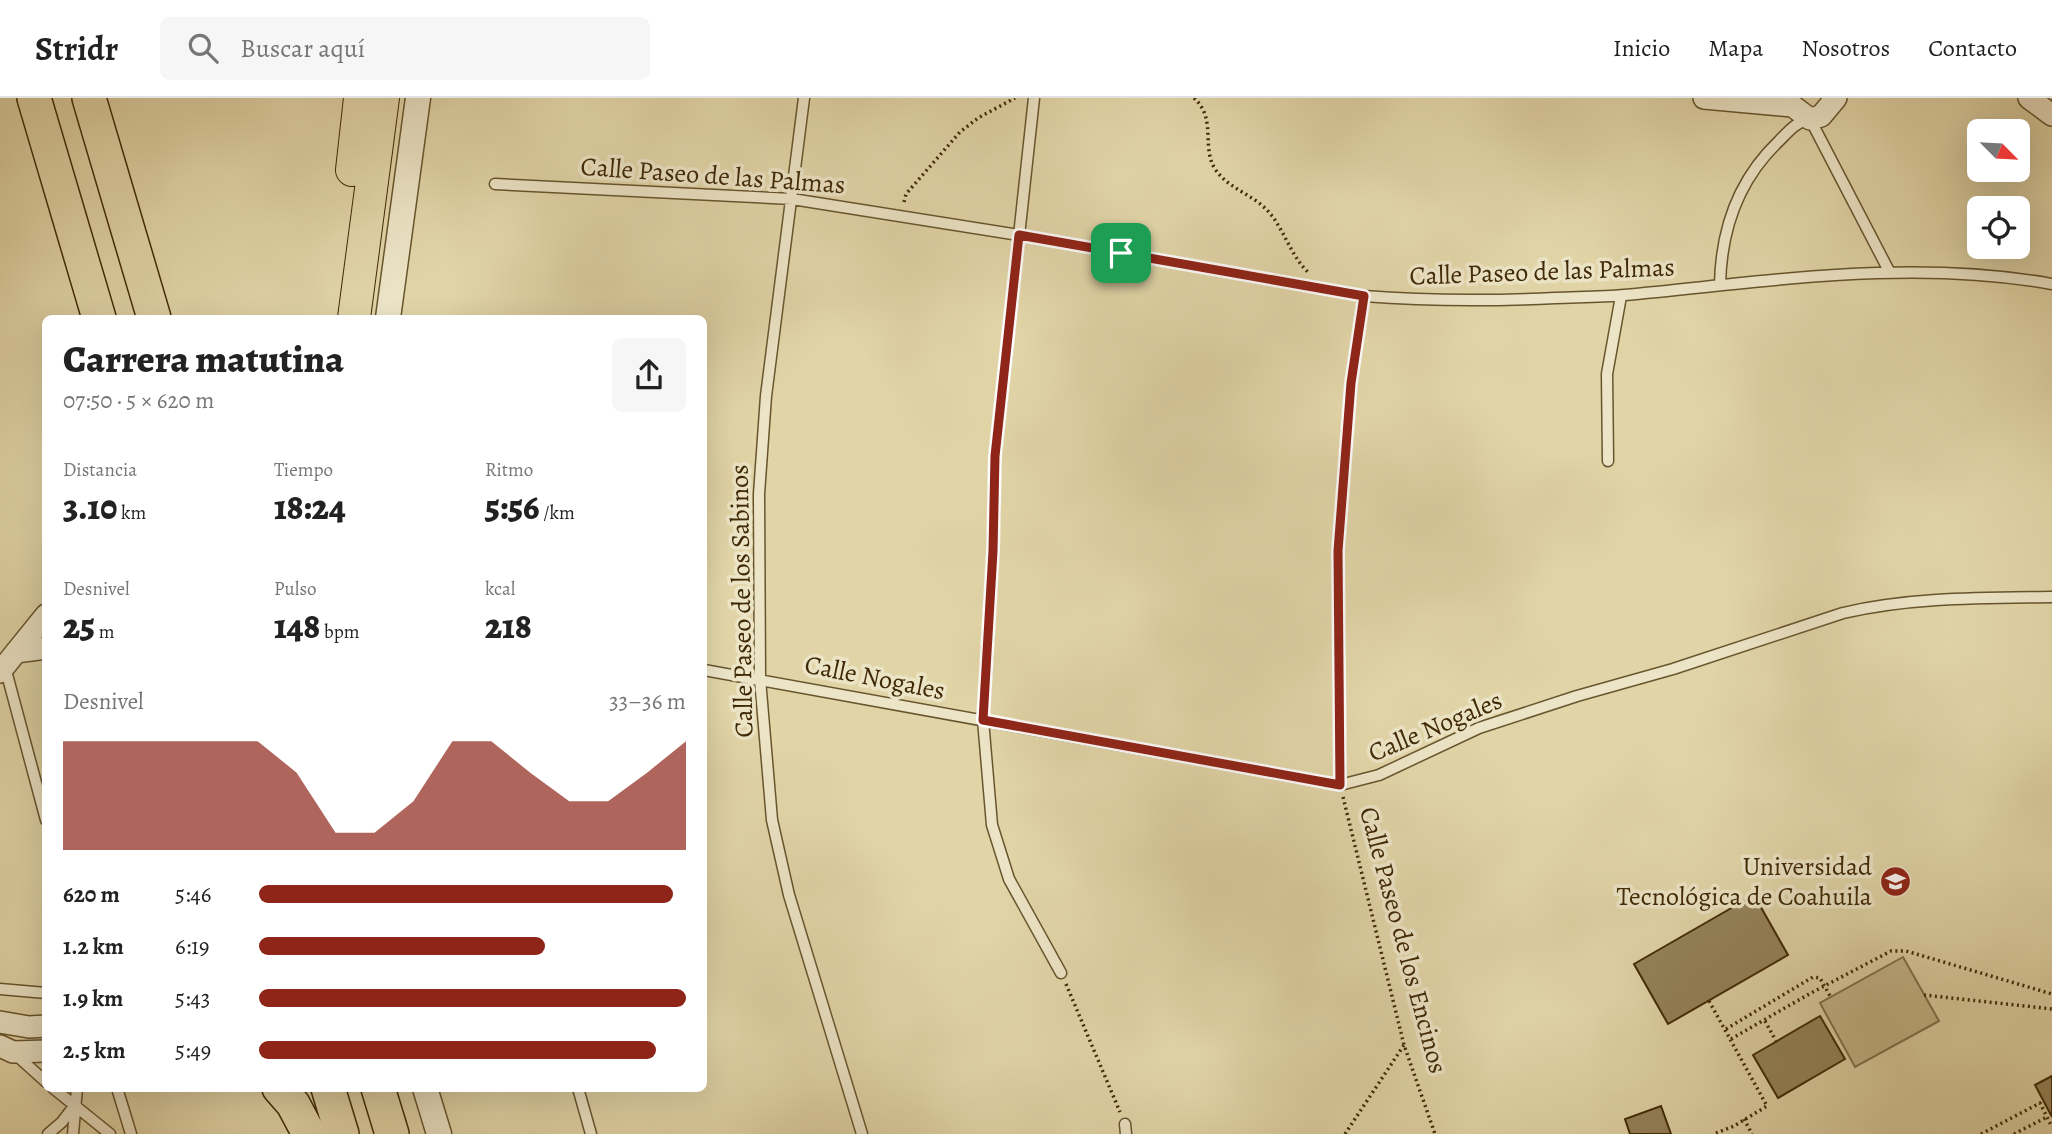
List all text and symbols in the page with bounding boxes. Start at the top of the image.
search box [160,17,650,80]
text: Stridr [35,26,118,71]
icon: search [184,29,222,67]
text: Buscar aquí [240,31,365,66]
text: Inicio [1613,32,1670,64]
text: Mapa [1708,32,1763,64]
text: Nosotros [1801,32,1890,64]
text: Contacto [1928,32,2017,64]
north arrow [1967,119,2030,182]
map controls [1967,119,2030,259]
street label: Calle Paseo de las Palmas [579,149,847,202]
button: locate [1967,196,2030,259]
pin [1091,223,1151,283]
icon: arrive [1102,234,1140,272]
street label: Calle Paseo de las Palmas [1409,249,1675,294]
text: Carrera matutina [63,333,344,385]
button: share [612,338,686,412]
text: 07:50 · 5 × 620 m [63,385,214,416]
text: Distancia [63,457,137,483]
text: Tiempo [274,457,333,483]
text: Ritmo [485,457,533,483]
street label: Calle Paseo de los Sabinos [722,464,761,738]
text: 3.10 [63,483,117,531]
text: 18:24 [274,483,346,531]
text: 5:56 [485,483,540,531]
text: km [117,500,146,526]
text: /km [540,500,575,526]
text: Desnivel [63,576,130,602]
text: Pulso [274,576,316,602]
text: kcal [485,576,515,602]
text: 25 [63,602,95,650]
text: 148 [274,602,320,650]
text: 218 [485,602,532,650]
text: m [95,619,115,645]
text: bpm [320,619,360,645]
street label: Calle Nogales [802,647,948,708]
street label: Calle Nogales [1363,683,1508,770]
text: Desnivel [63,686,144,717]
text: 33–36 m [609,686,686,717]
street label: Calle Paseo de los Encinos [1351,803,1456,1077]
place label: Universidad Tecnológica de Coahuila [1616,849,1872,914]
school or university icon: Universidad Tecnológica de Coahuila [1878,864,1912,898]
text: 620 m [63,879,120,910]
text: 5:46 [175,879,211,910]
text: 1.2 km [63,931,124,962]
text: 6:19 [175,931,209,962]
text: 1.9 km [63,983,123,1014]
text: 5:43 [175,983,210,1014]
text: 2.5 km [63,1035,125,1066]
text: 5:49 [175,1035,211,1066]

